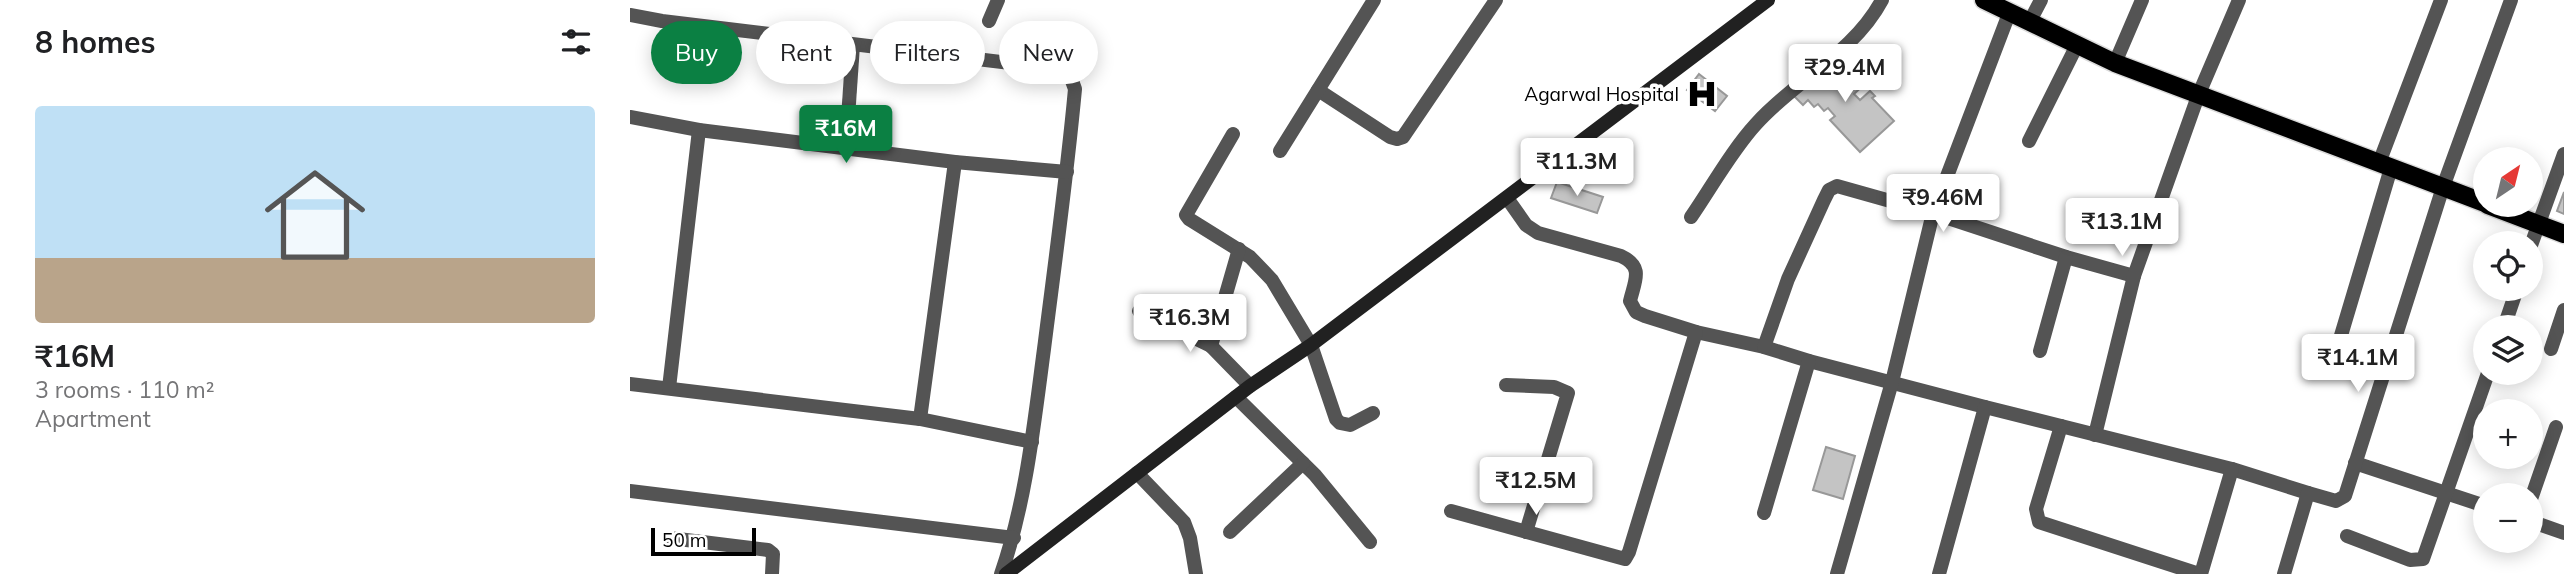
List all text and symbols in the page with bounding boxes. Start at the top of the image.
chip: Buy [651,21,742,84]
chip: Rent [756,21,856,84]
chip: Filters [870,21,985,84]
chip: New [999,21,1098,84]
text: 8 homes [35,23,156,61]
icon: filters [557,23,595,61]
pin: ₹29.4M [1788,44,1902,104]
text: ₹29.4M [1805,52,1885,81]
hospital icon: Agarwal Hospital [1685,77,1719,111]
place label: Agarwal Hospital [1524,82,1679,106]
pin: ₹16M [805,106,887,165]
text: ₹16M [815,113,877,142]
pin: ₹11.3M [1520,138,1634,198]
text: ₹11.3M [1537,146,1617,175]
north arrow [2473,147,2543,217]
map controls [2473,147,2543,553]
icon: home [252,152,378,278]
pin: ₹9.46M [1886,174,2000,234]
text: ₹9.46M [1903,182,1983,211]
pin: ₹13.1M [2065,198,2179,258]
text: ₹13.1M [2082,206,2162,235]
button: locate [2473,231,2543,301]
pin: ₹16.3M [1133,294,1247,354]
text: ₹16.3M [1150,302,1230,331]
button: layers [2473,315,2543,385]
pin: ₹14.1M [2301,334,2415,394]
text: ₹16M [35,337,115,375]
text: ₹14.1M [2318,342,2398,371]
text: 3 rooms · 110 m² [35,375,215,404]
button: + [2473,399,2543,469]
text: Apartment [35,404,151,433]
pin: ₹12.5M [1479,458,1593,517]
text: ₹12.5M [1496,465,1576,494]
button: − [2473,483,2543,553]
scale bar [651,525,756,557]
text: 50 m [662,528,706,552]

